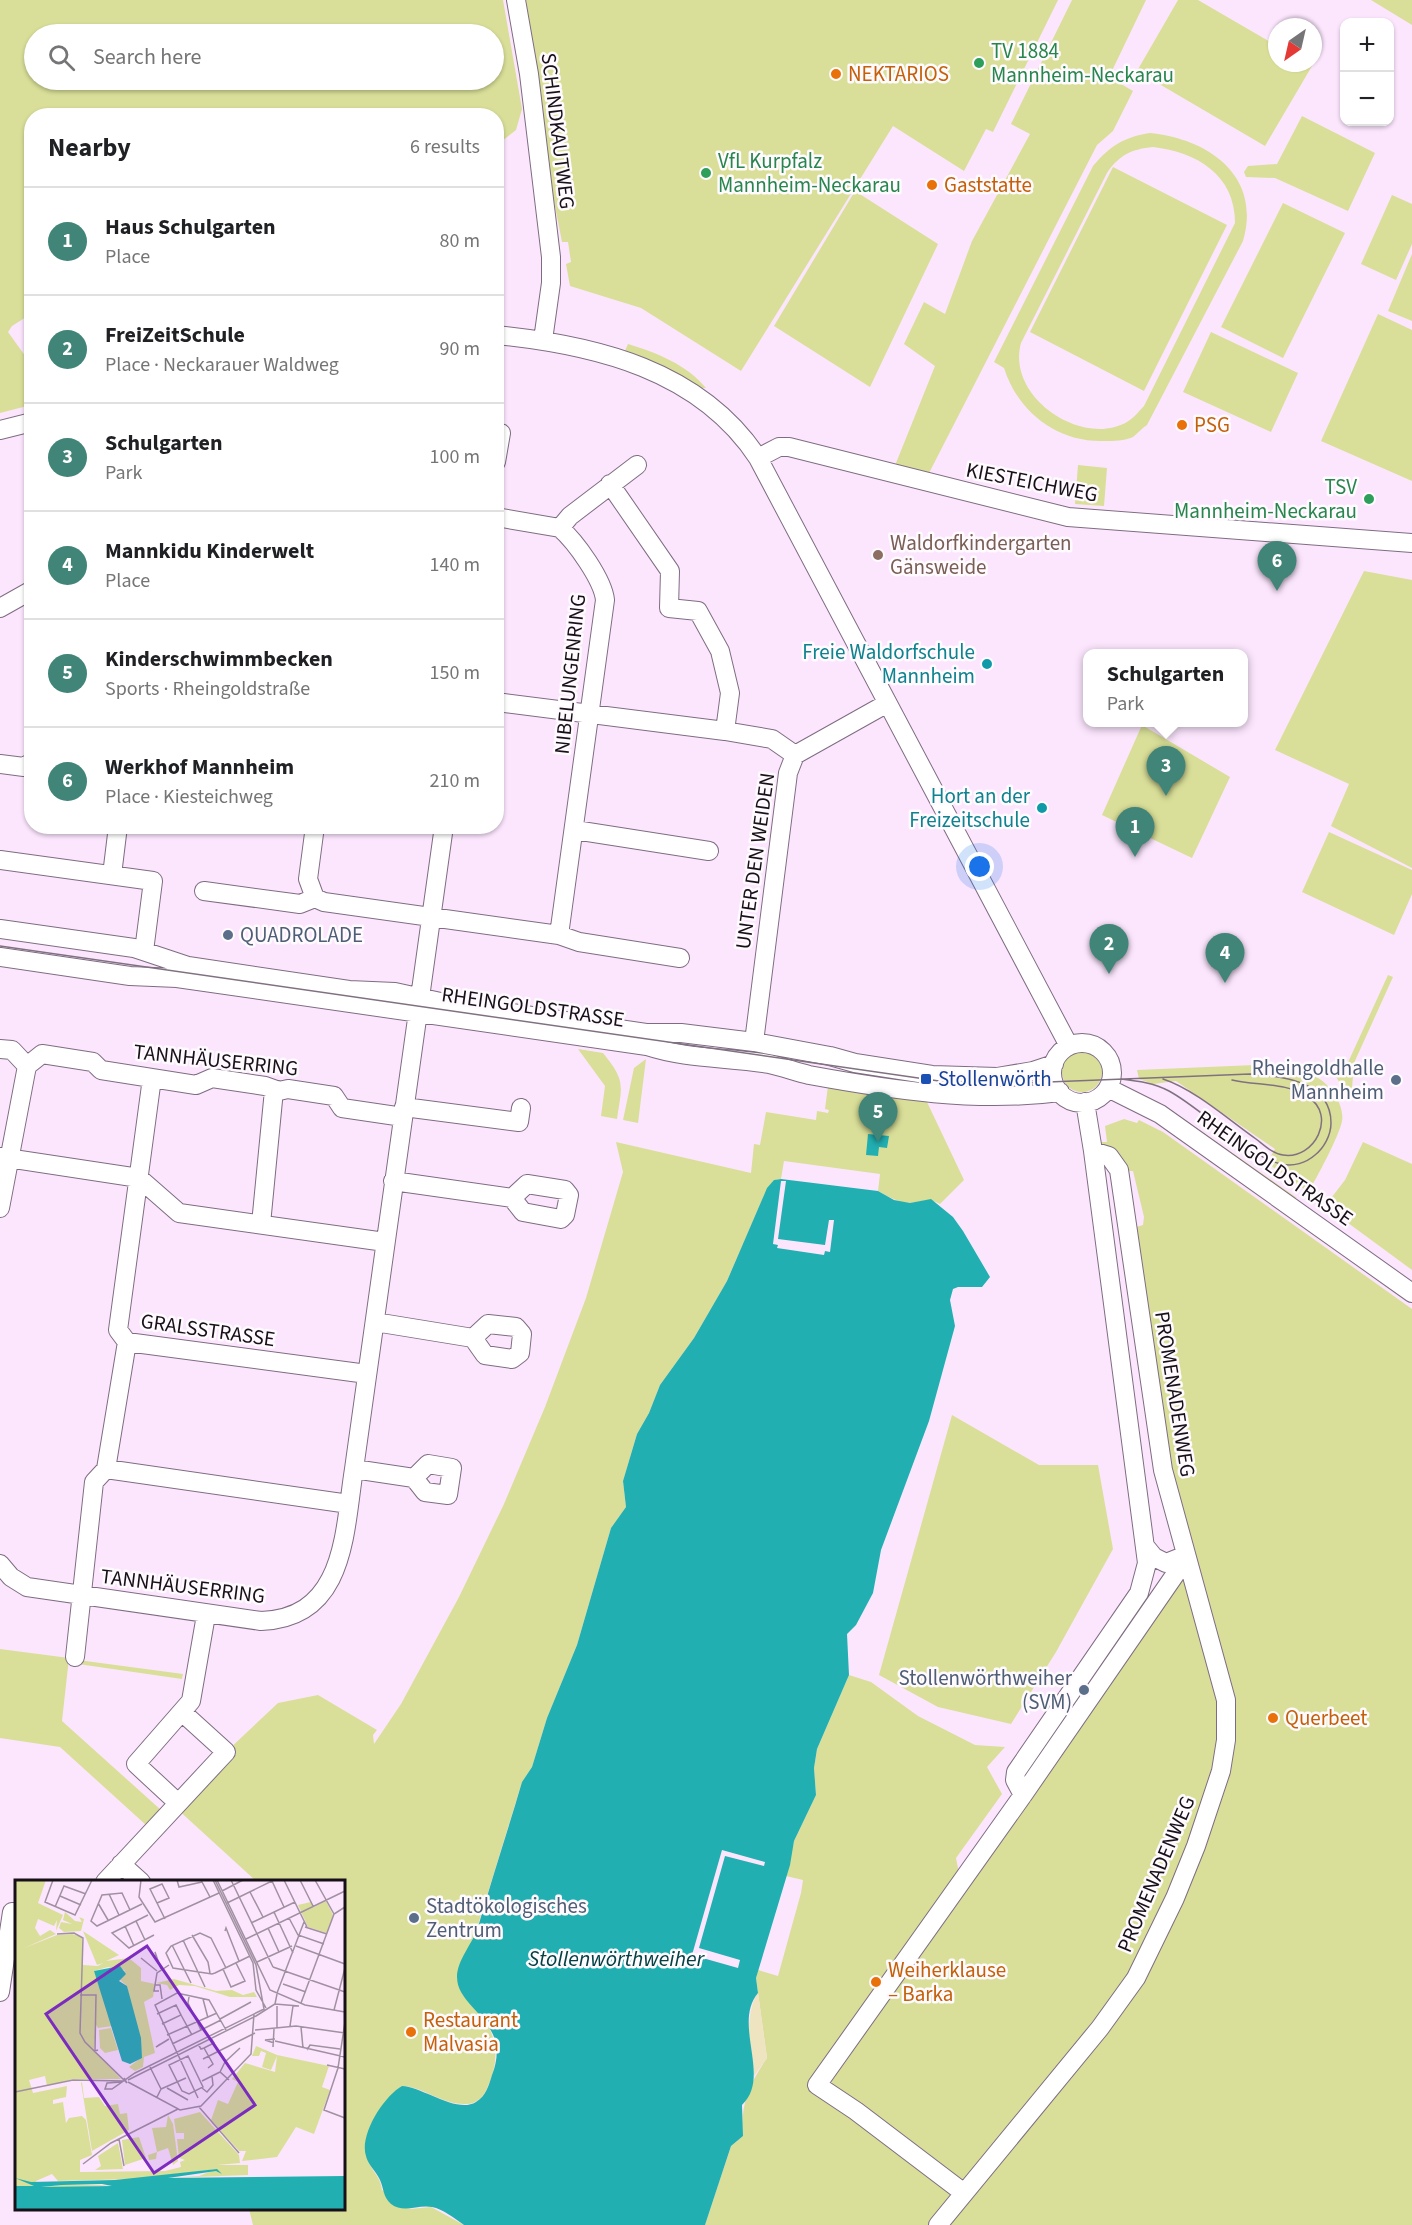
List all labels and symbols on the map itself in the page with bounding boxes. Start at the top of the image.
north arrow [1268,18,1322,72]
place label: TV 1884 Mannheim-Neckarau [991,36,1174,90]
street label: SCHINDKAUTWEG [534,51,582,211]
marker: TV 1884 Mannheim-Neckarau [972,56,986,70]
place label: NEKTARIOS [848,59,949,89]
marker: NEKTARIOS [829,67,843,81]
place label: VfL Kurpfalz Mannheim-Neckarau [718,146,901,200]
marker: VfL Kurpfalz Mannheim-Neckarau [699,166,713,180]
place label: Gaststatte [944,170,1032,200]
marker: Gaststatte [925,178,939,192]
place label: PSG [1194,410,1230,440]
marker: PSG [1175,418,1189,432]
street label: KIESTEICHWEG [964,455,1100,509]
place label: TSV Mannheim-Neckarau [1174,472,1357,526]
marker: TSV Mannheim-Neckarau [1362,492,1376,506]
place label: Waldorfkindergarten Gänsweide [890,528,1072,582]
pin: 6 [1258,542,1296,591]
marker: Waldorfkindergarten Gänsweide [871,548,885,562]
street label: NIBELUNGENRING [547,592,593,756]
place label: Freie Waldorfschule Mannheim [802,637,975,691]
marker: Freie Waldorfschule Mannheim [980,657,994,671]
pin: 3 [1146,746,1186,796]
street label: UNTER DEN WEIDEN [728,771,782,951]
place label: Hort an der Freizeitschule [909,781,1031,835]
marker: Hort an der Freizeitschule [1035,801,1049,815]
pin: 1 [1116,808,1154,857]
your location [965,852,994,881]
place label: QUADROLADE [240,920,363,950]
pin: 2 [1090,924,1128,974]
marker: QUADROLADE [221,928,235,942]
pin: 4 [1206,934,1244,983]
street label: RHEINGOLDSTRASSE [440,979,626,1035]
street label: TANNHÄUSERRING [132,1036,300,1084]
place label: Rheingoldhalle Mannheim [1252,1053,1384,1107]
place label: Stollenwörth [938,1064,1052,1094]
marker: Stollenwörth [919,1072,933,1086]
marker: Rheingoldhalle Mannheim [1389,1073,1403,1087]
pin: 5 [858,1092,898,1142]
street label: RHEINGOLDSTRASSE [1191,1103,1359,1233]
street label: GRALSSTRASSE [139,1306,277,1354]
street label: PROMENADENWEG [1147,1309,1203,1479]
street label: TANNHÄUSERRING [99,1561,267,1611]
place label: Stollenwörthweiher (SVM) [899,1663,1073,1717]
marker: Stollenwörthweiher (SVM) [1077,1683,1091,1697]
place label: Querbeet [1285,1703,1367,1733]
marker: Querbeet [1266,1711,1280,1725]
street label: PROMENADENWEG [1110,1791,1202,1957]
inset map [15,1880,345,2210]
place label: Stadtökologisches Zentrum [426,1891,587,1945]
marker: Stadtökologisches Zentrum [407,1911,421,1925]
water label: Stollenwörthweiher [528,1943,706,1975]
place label: Weiherklause – Barka [888,1955,1006,2009]
marker: Weiherklause – Barka [869,1975,883,1989]
place label: Restaurant Malvasia [423,2005,518,2059]
marker: Restaurant Malvasia [404,2025,418,2039]

